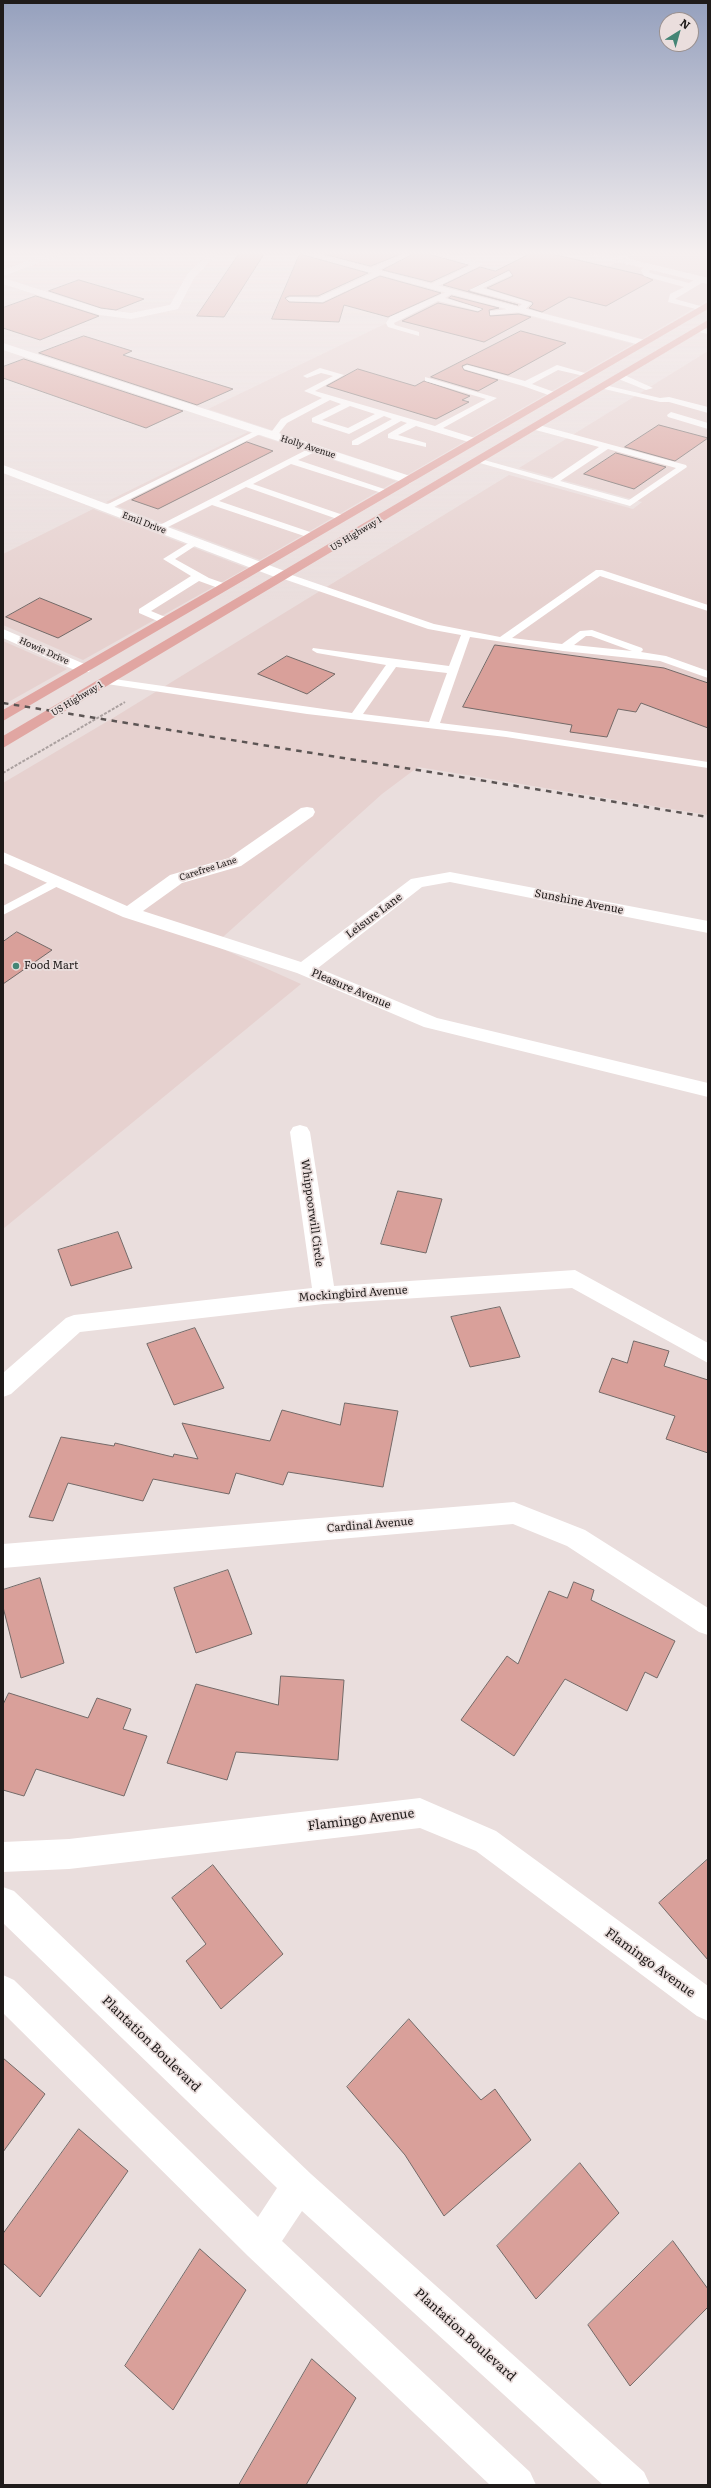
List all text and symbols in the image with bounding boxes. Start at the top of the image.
north arrow [659,12,699,52]
text: N [677,14,694,32]
street label: Holly Avenue [279,433,337,461]
street label: Emil Drive [121,510,167,536]
street label: US Highway 1 [328,514,384,554]
street label: Howie Drive [17,635,71,667]
street label: US Highway 1 [49,679,105,719]
street label: Carefree Lane [178,855,238,883]
street label: Sunshine Avenue [533,887,625,917]
street label: Leisure Lane [343,891,405,941]
place label: Food Mart [24,959,78,973]
marker: Food Mart [11,961,21,971]
street label: Pleasure Avenue [309,966,393,1012]
street label: Whippoorwill Circle [298,1158,326,1268]
street label: Mockingbird Avenue [298,1284,408,1304]
street label: Cardinal Avenue [326,1515,414,1535]
street label: Flamingo Avenue [307,1806,415,1834]
street label: Flamingo Avenue [602,1925,698,2001]
street label: Plantation Boulevard [99,1993,203,2095]
street label: Plantation Boulevard [411,2285,519,2385]

